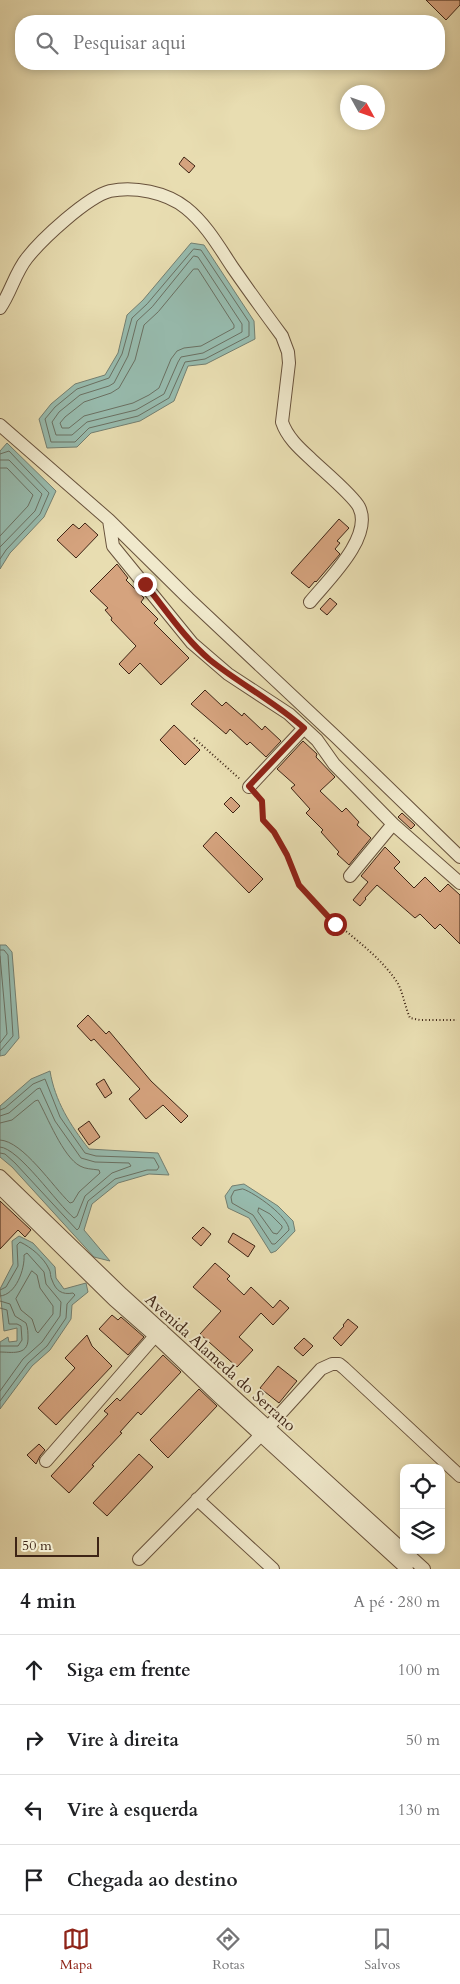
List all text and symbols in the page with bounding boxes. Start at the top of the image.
search box [15,15,445,70]
icon: search [33,29,61,57]
text: Pesquisar aqui [73,30,186,56]
north arrow [340,85,385,130]
route end [134,573,157,596]
route start [324,913,347,936]
street label: Avenida Alameda do Serrano [140,1289,301,1437]
map controls [400,1464,445,1554]
button: locate [400,1464,445,1509]
button: layers [400,1509,445,1554]
scale bar [15,1534,99,1557]
text: 50 m [22,1536,52,1555]
text: 4 min [20,1587,76,1616]
text: A pé · 280 m [353,1591,440,1613]
icon: ahead [20,1656,48,1684]
text: Siga em frente [67,1657,191,1683]
text: 100 m [398,1659,440,1681]
icon: right [20,1726,48,1754]
text: Vire à direita [67,1727,179,1753]
text: 50 m [406,1729,440,1751]
icon: left [20,1796,48,1824]
text: Vire à esquerda [67,1797,198,1823]
text: 130 m [398,1799,440,1821]
icon: arrive [20,1866,48,1894]
text: Chegada ao destino [67,1867,238,1893]
tab: Mapa [60,1925,93,1974]
tab: Rotas [212,1925,245,1974]
tab: Salvos [364,1925,400,1974]

